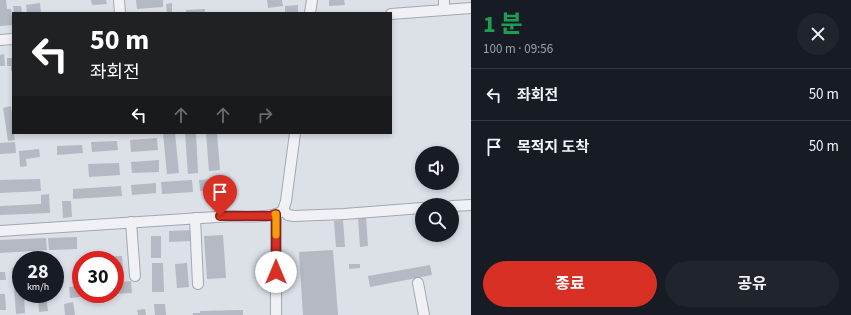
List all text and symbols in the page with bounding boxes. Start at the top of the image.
text: 1 분 [483,7,523,42]
button: close [797,13,839,55]
text: 50 m [90,20,149,60]
icon: left [24,28,76,80]
text: 100 m · 09:56 [483,40,553,58]
text: 좌회전 [90,60,140,85]
icon: left [483,84,505,106]
text: 50 m [809,84,839,105]
text: 좌회전 [517,85,558,106]
icon: left [128,104,150,126]
icon: ahead [170,104,192,126]
icon: ahead [212,104,234,126]
icon: right [254,104,276,126]
icon: arrive [483,136,505,158]
text: 50 m [809,136,839,157]
text: 목적지 도착 [517,137,589,158]
map controls [415,146,459,242]
button: sound [415,146,459,190]
pin [203,175,237,216]
icon: arrive [209,181,231,203]
button: search [415,198,459,242]
speed limit sign: 30 [72,251,124,303]
position arrow [255,251,297,293]
text: 28 [27,258,49,286]
button: 종료 [483,261,657,307]
button: 공유 [665,261,839,307]
text: km/h [27,280,49,294]

